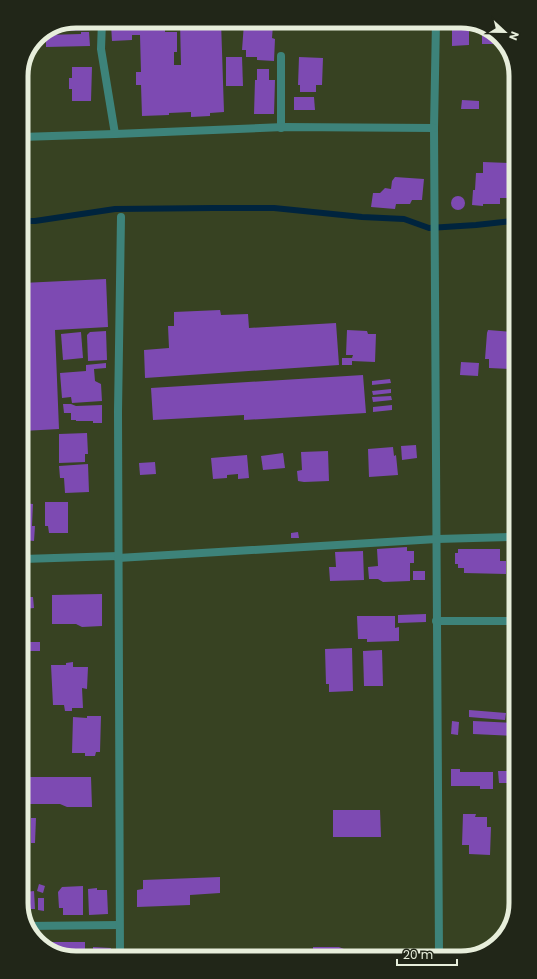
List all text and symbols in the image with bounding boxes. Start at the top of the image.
north arrow [485,12,525,52]
text: N [505,29,523,43]
scale bar [397,941,457,967]
text: 20 m [403,946,433,963]

